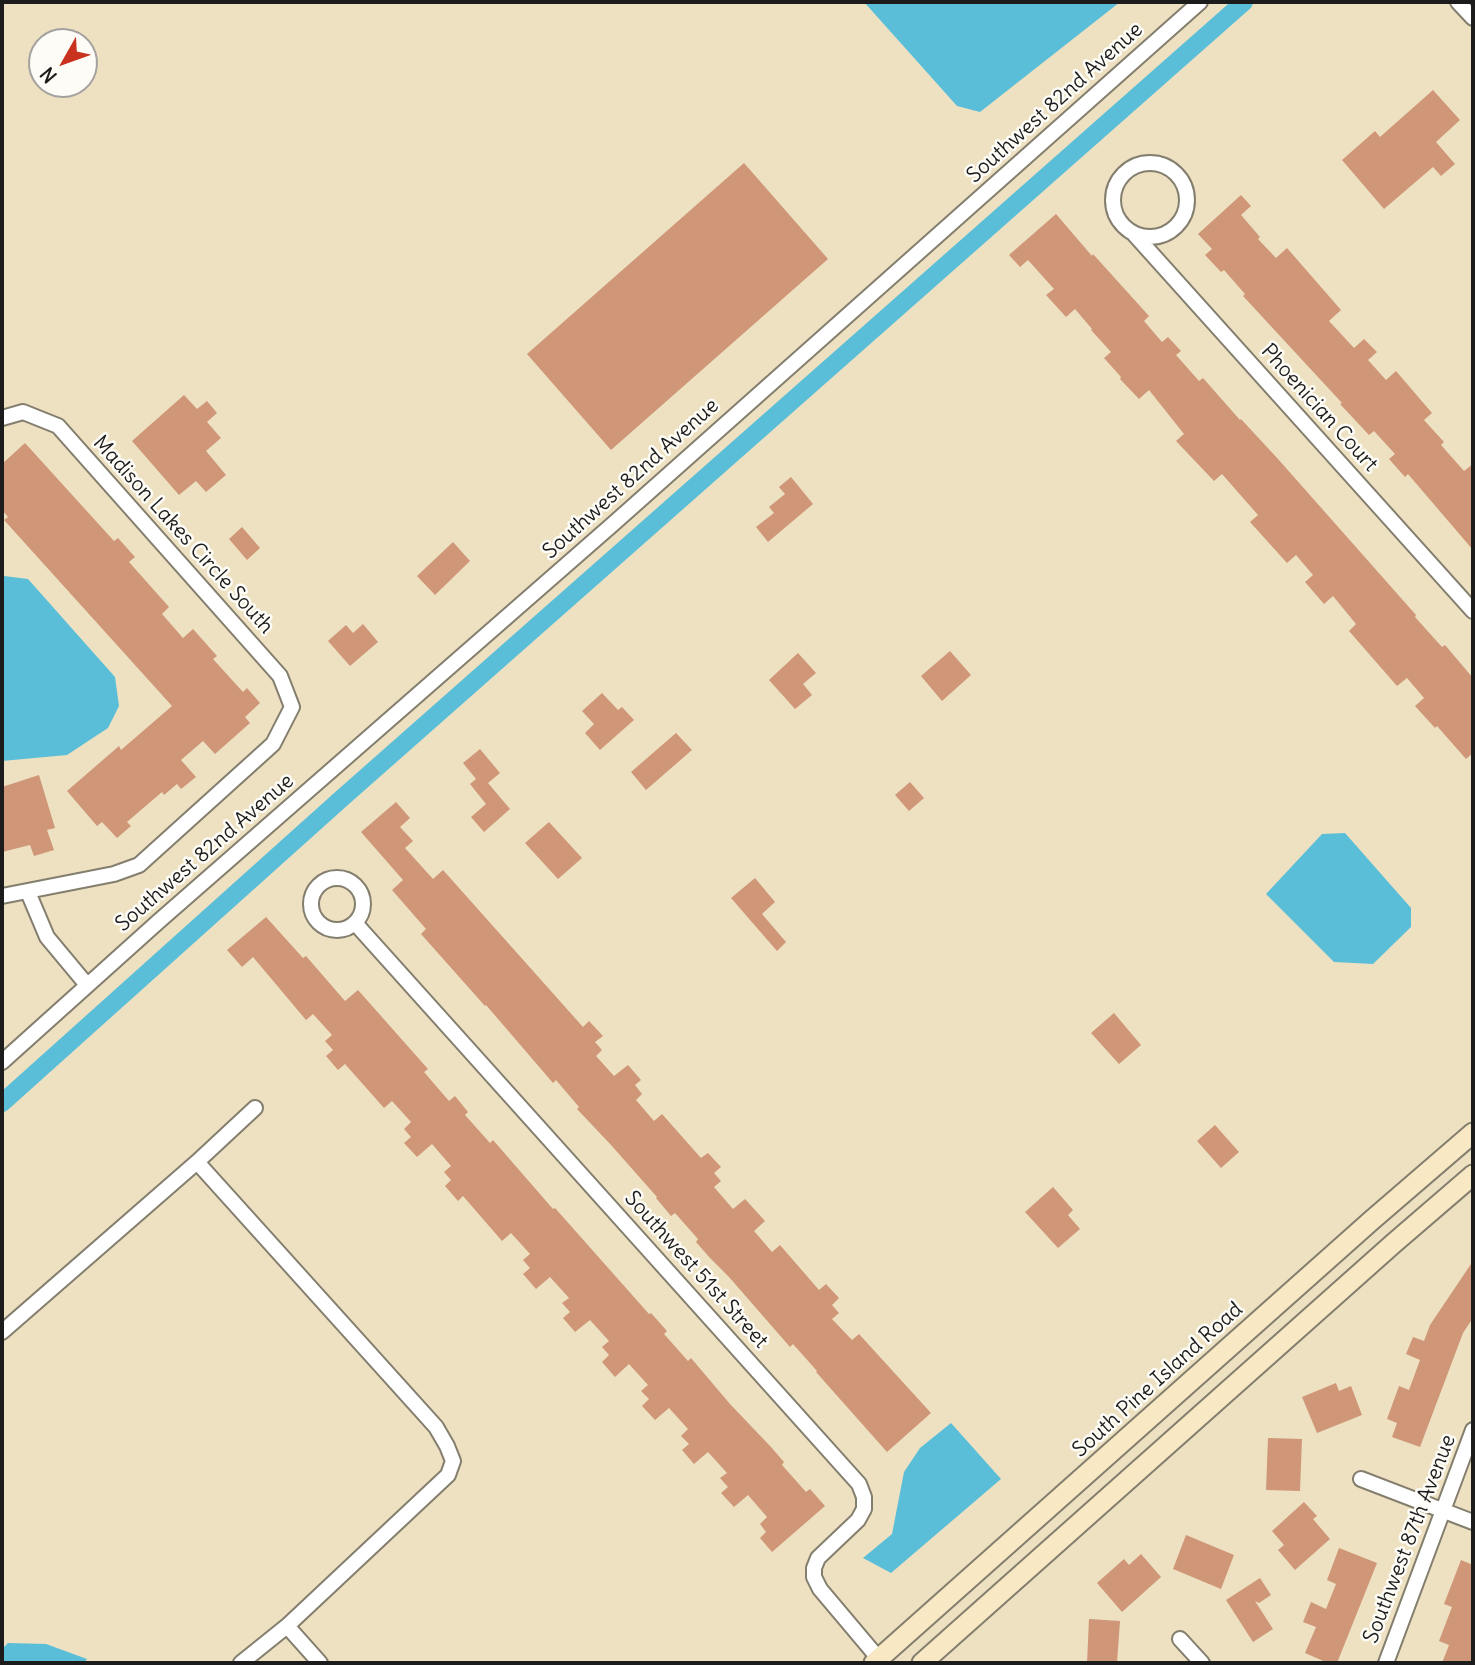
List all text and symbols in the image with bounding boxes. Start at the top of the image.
street label: Southwest 82nd Avenue [962,17,1148,189]
north arrow [28,28,98,98]
text: N [35,62,62,88]
street label: Phoenician Court [1255,339,1383,477]
street label: Southwest 82nd Avenue [538,393,724,565]
street label: Madison Lakes Circle South [87,431,279,639]
street label: Southwest 82nd Avenue [111,769,299,937]
street label: Southwest 51st Street [619,1186,773,1354]
street label: South Pine Island Road [1068,1297,1248,1463]
street label: Southwest 87th Avenue [1359,1431,1461,1647]

